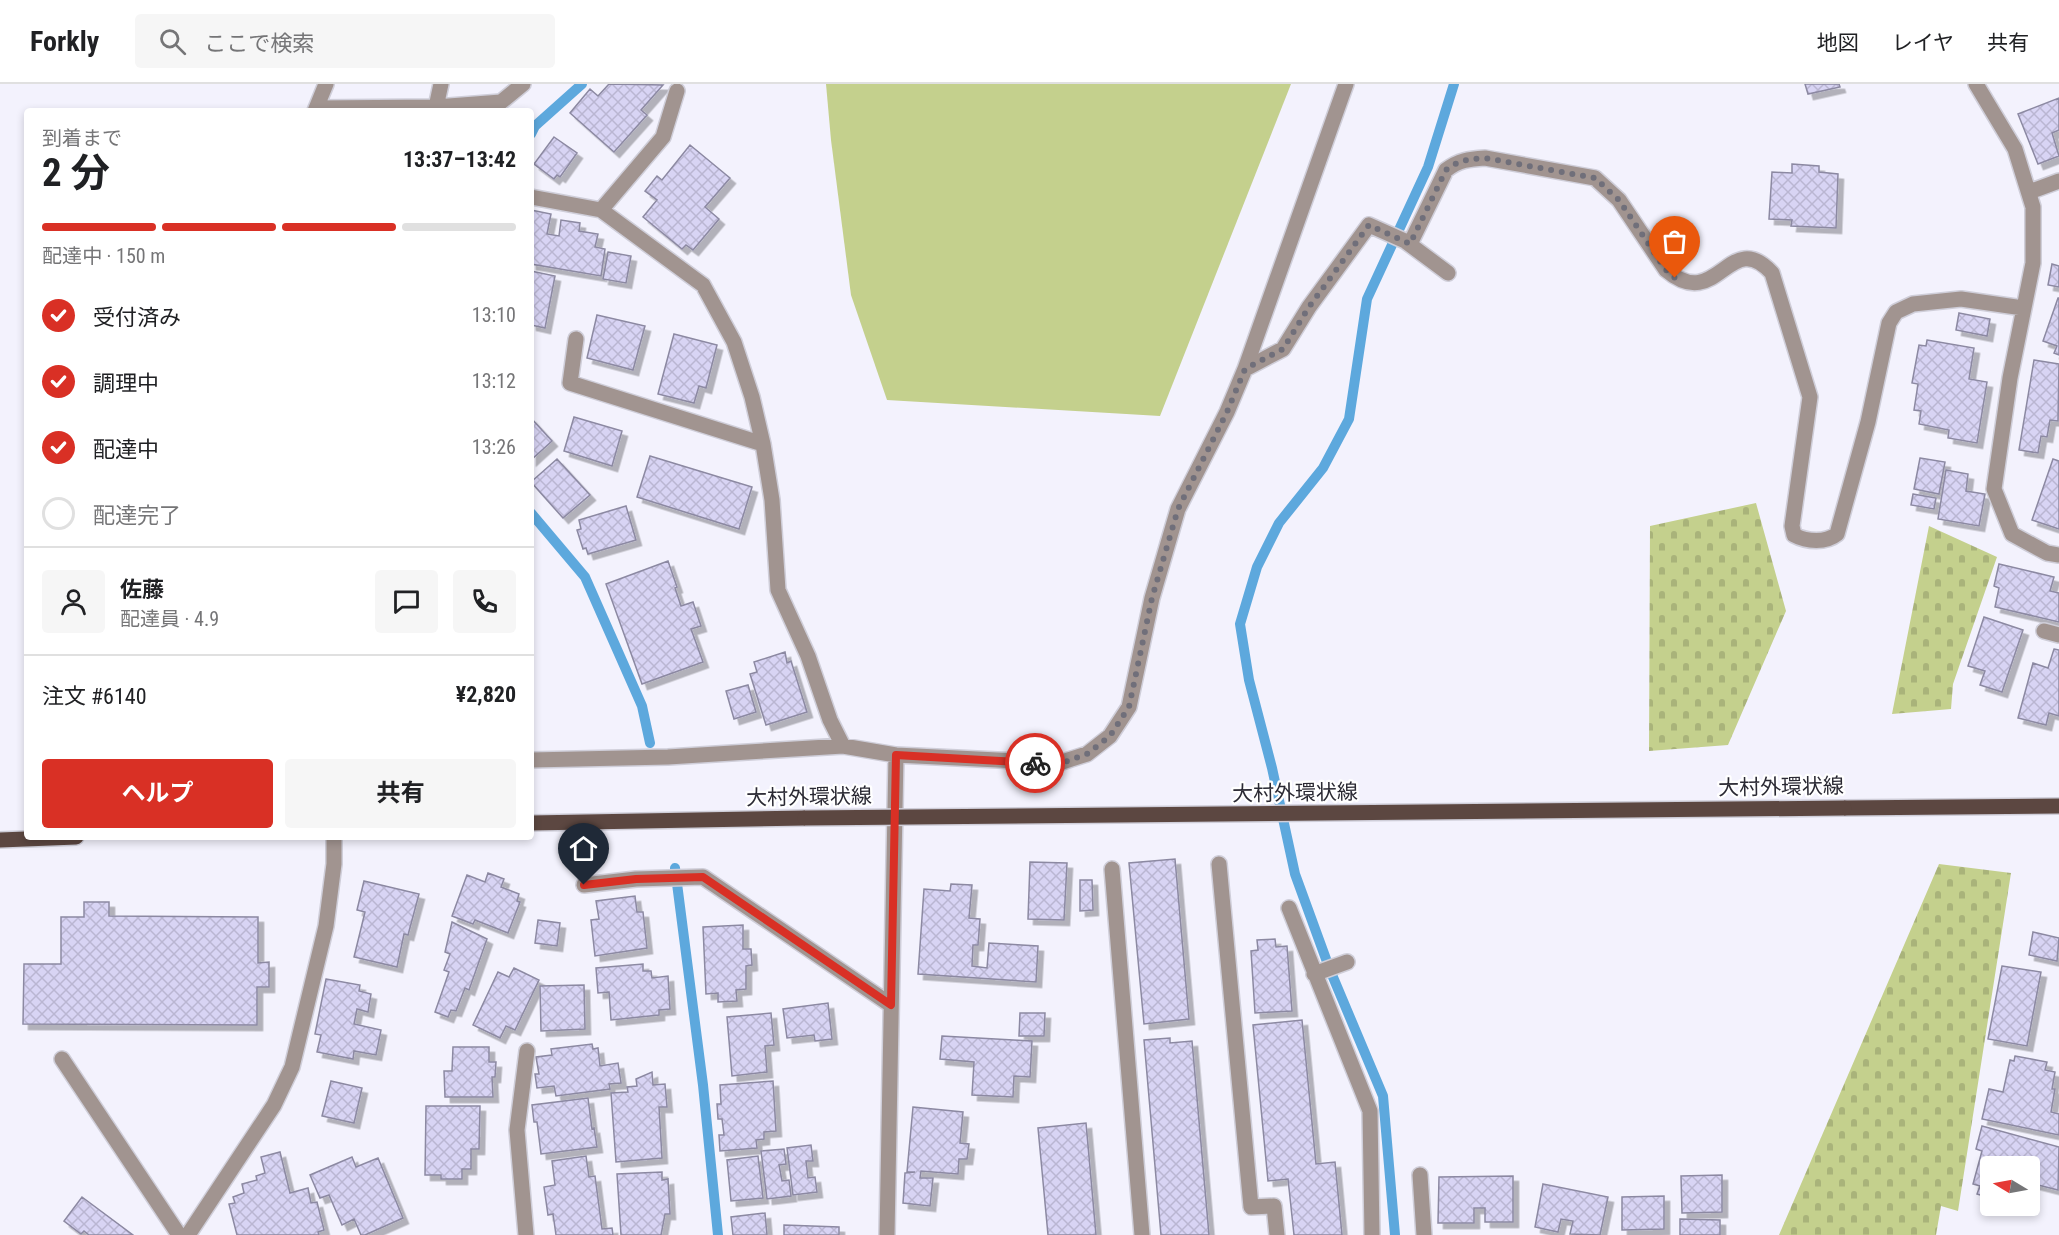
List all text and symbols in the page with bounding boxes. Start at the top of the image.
search box [135,14,555,68]
text: Forkly [30,25,99,58]
icon: search [156,25,189,58]
text: ここで検索 [204,31,314,56]
text: 地図 [1817,31,1859,55]
text: レイヤ [1892,31,1954,55]
text: 共有 [1987,31,2029,55]
text: 到着まで [42,126,122,150]
text: 13:37–13:42 [403,147,516,172]
text: 2 分 [42,150,110,196]
pin [1649,216,1700,278]
icon: bag [1658,225,1691,258]
text: 配達中 · 150 m [42,244,165,268]
icon: check [42,299,75,332]
text: 13:10 [472,303,516,327]
text: 受付済み [93,305,181,330]
icon: check [42,365,75,398]
text: 13:12 [472,369,516,393]
text: 調理中 [93,371,159,396]
icon: check [42,431,75,464]
text: 13:26 [472,435,516,459]
text: 配達中 [93,437,159,462]
text: 配達完了 [93,503,181,528]
button: person [42,570,105,633]
button: chat [375,570,438,633]
button: phone [453,570,516,633]
text: 佐藤 [120,577,164,602]
text: 配達員 · 4.9 [120,607,219,631]
text: ¥2,820 [456,682,516,707]
text: 注文 #6140 [42,684,147,709]
courier [1005,733,1065,793]
icon: bike [1019,747,1052,780]
button: ヘルプ [42,759,273,828]
button: 共有 [285,759,516,828]
street label: 大村外環状線 [1718,774,1844,800]
street label: 大村外環状線 [1232,780,1358,806]
street label: 大村外環状線 [746,784,872,810]
pin [558,823,609,885]
icon: home [567,832,600,865]
north arrow [1980,1156,2040,1216]
map controls [1980,1156,2040,1216]

